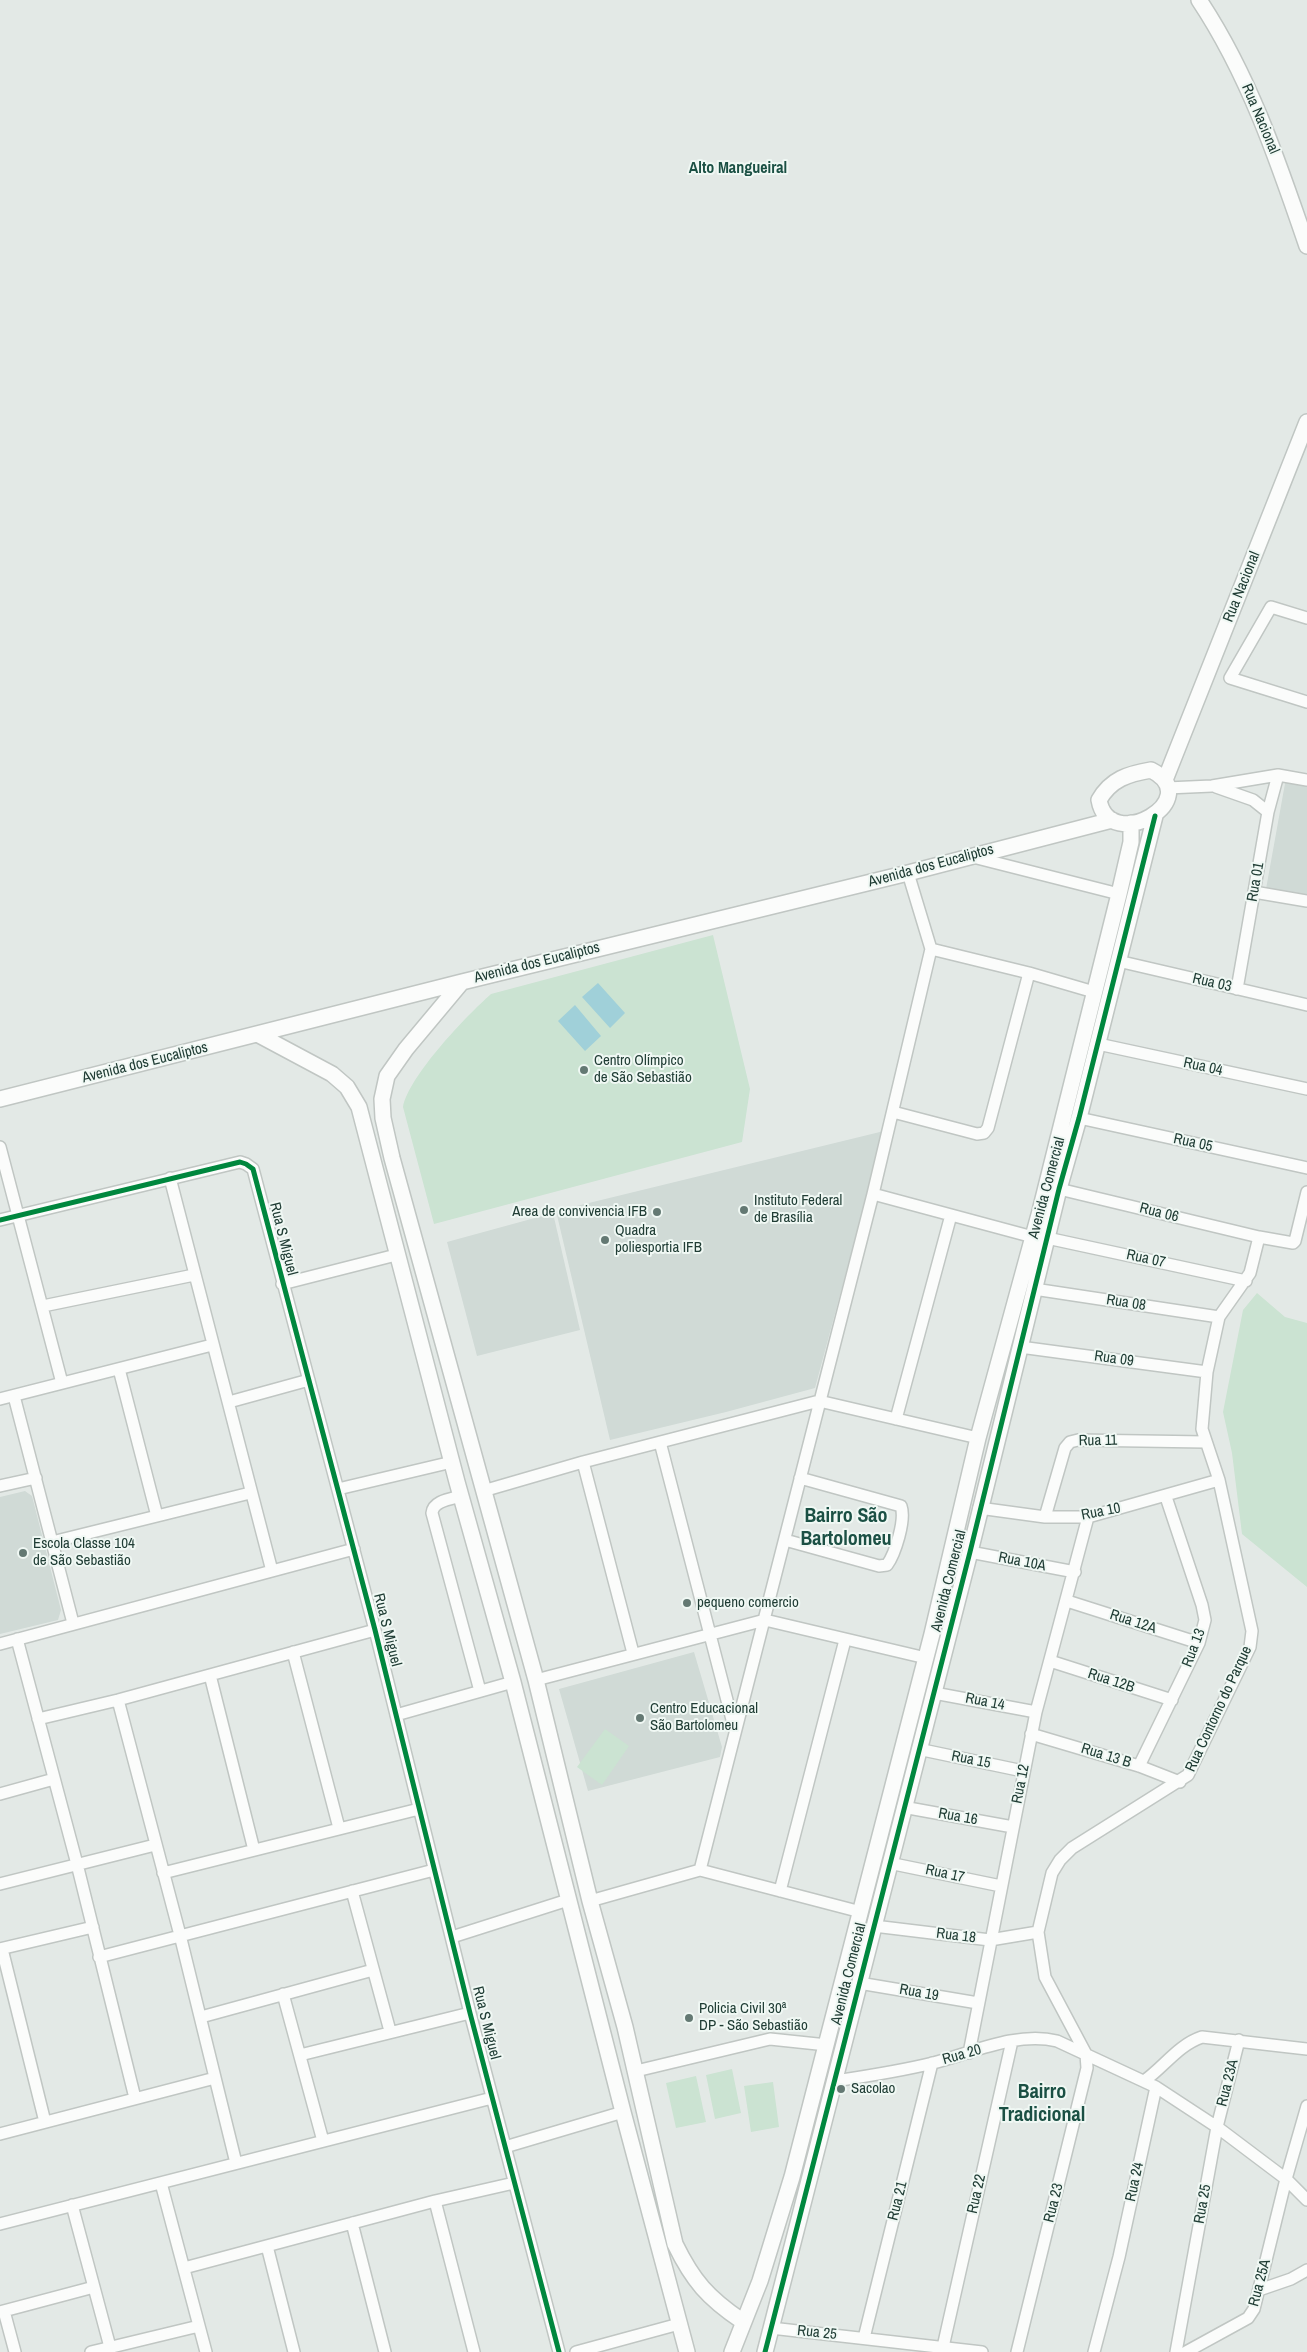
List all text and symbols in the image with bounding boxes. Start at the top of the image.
street label: Rua Nacional [1237,81,1283,157]
district label: Alto Mangueiral [689,159,787,179]
street label: Rua Nacional [1220,549,1264,625]
street label: Avenida dos Eucaliptos [866,841,996,891]
street label: Rua 01 [1244,861,1268,903]
street label: Avenida dos Eucaliptos [472,939,602,987]
street label: Rua 03 [1191,970,1233,996]
street label: Avenida dos Eucaliptos [80,1039,210,1087]
place label: Centro Olímpico de São Sebastião [594,1052,692,1087]
street label: Rua 04 [1182,1054,1224,1080]
marker: Centro Olímpico de São Sebastião [578,1064,590,1076]
street label: Rua 05 [1172,1130,1214,1156]
street label: Avenida Comercial [1025,1135,1069,1241]
place label: Instituto Federal de Brasília [754,1192,842,1227]
street label: Rua 06 [1138,1199,1180,1227]
street label: Rua S Miguel [265,1201,301,1277]
place label: Area de convivencia IFB [512,1203,647,1221]
marker: Instituto Federal de Brasília [738,1204,750,1216]
marker: Area de convivencia IFB [651,1206,663,1218]
place label: Quadra poliesportia IFB [615,1222,702,1257]
marker: Quadra poliesportia IFB [599,1234,611,1246]
street label: Rua 07 [1125,1246,1167,1272]
street label: Rua 08 [1105,1291,1147,1315]
street label: Rua 09 [1093,1347,1135,1371]
street label: Rua 11 [1078,1432,1118,1450]
street label: Rua 10 [1080,1499,1122,1525]
district label: Bairro São Bartolomeu [800,1505,892,1552]
street label: Avenida Comercial [928,1528,970,1634]
place label: Escola Classe 104 de São Sebastião [33,1535,135,1570]
marker: Escola Classe 104 de São Sebastião [17,1547,29,1559]
street label: Rua 10A [997,1549,1047,1575]
street label: Rua S Miguel [369,1592,405,1668]
place label: pequeno comercio [697,1594,799,1612]
marker: pequeno comercio [681,1597,693,1609]
street label: Rua 12A [1107,1606,1159,1638]
street label: Rua 13 [1178,1626,1210,1670]
street label: Rua Contorno do Parque [1182,1643,1256,1775]
street label: Rua 12B [1085,1665,1137,1697]
street label: Rua 14 [964,1689,1006,1715]
place label: Centro Educacional São Bartolomeu [650,1700,758,1735]
marker: Centro Educacional São Bartolomeu [634,1712,646,1724]
street label: Rua 13 B [1079,1740,1133,1772]
street label: Rua 15 [950,1747,992,1773]
street label: Rua 12 [1008,1763,1034,1805]
street label: Rua 16 [937,1805,979,1829]
street label: Rua 17 [924,1861,966,1887]
street label: Avenida Comercial [828,1921,870,2027]
street label: Rua 18 [935,1925,977,1947]
street label: Rua 19 [898,1981,940,2005]
street label: Rua S Miguel [468,1985,504,2061]
place label: Policia Civil 30ª DP - São Sebastião [699,2000,808,2035]
marker: Policia Civil 30ª DP - São Sebastião [683,2012,695,2024]
street label: Rua 20 [940,2041,984,2069]
street label: Rua 23A [1213,2058,1243,2108]
place label: Sacolao [851,2080,895,2098]
district label: Bairro Tradicional [999,2081,1085,2128]
marker: Sacolao [835,2083,847,2095]
street label: Rua 24 [1122,2161,1148,2203]
street label: Rua 22 [964,2173,990,2215]
street label: Rua 21 [884,2180,912,2222]
street label: Rua 23 [1040,2182,1068,2224]
street label: Rua 25 [1191,2183,1215,2225]
street label: Rua 25A [1245,2258,1275,2308]
street label: Rua 25 [796,2322,838,2344]

